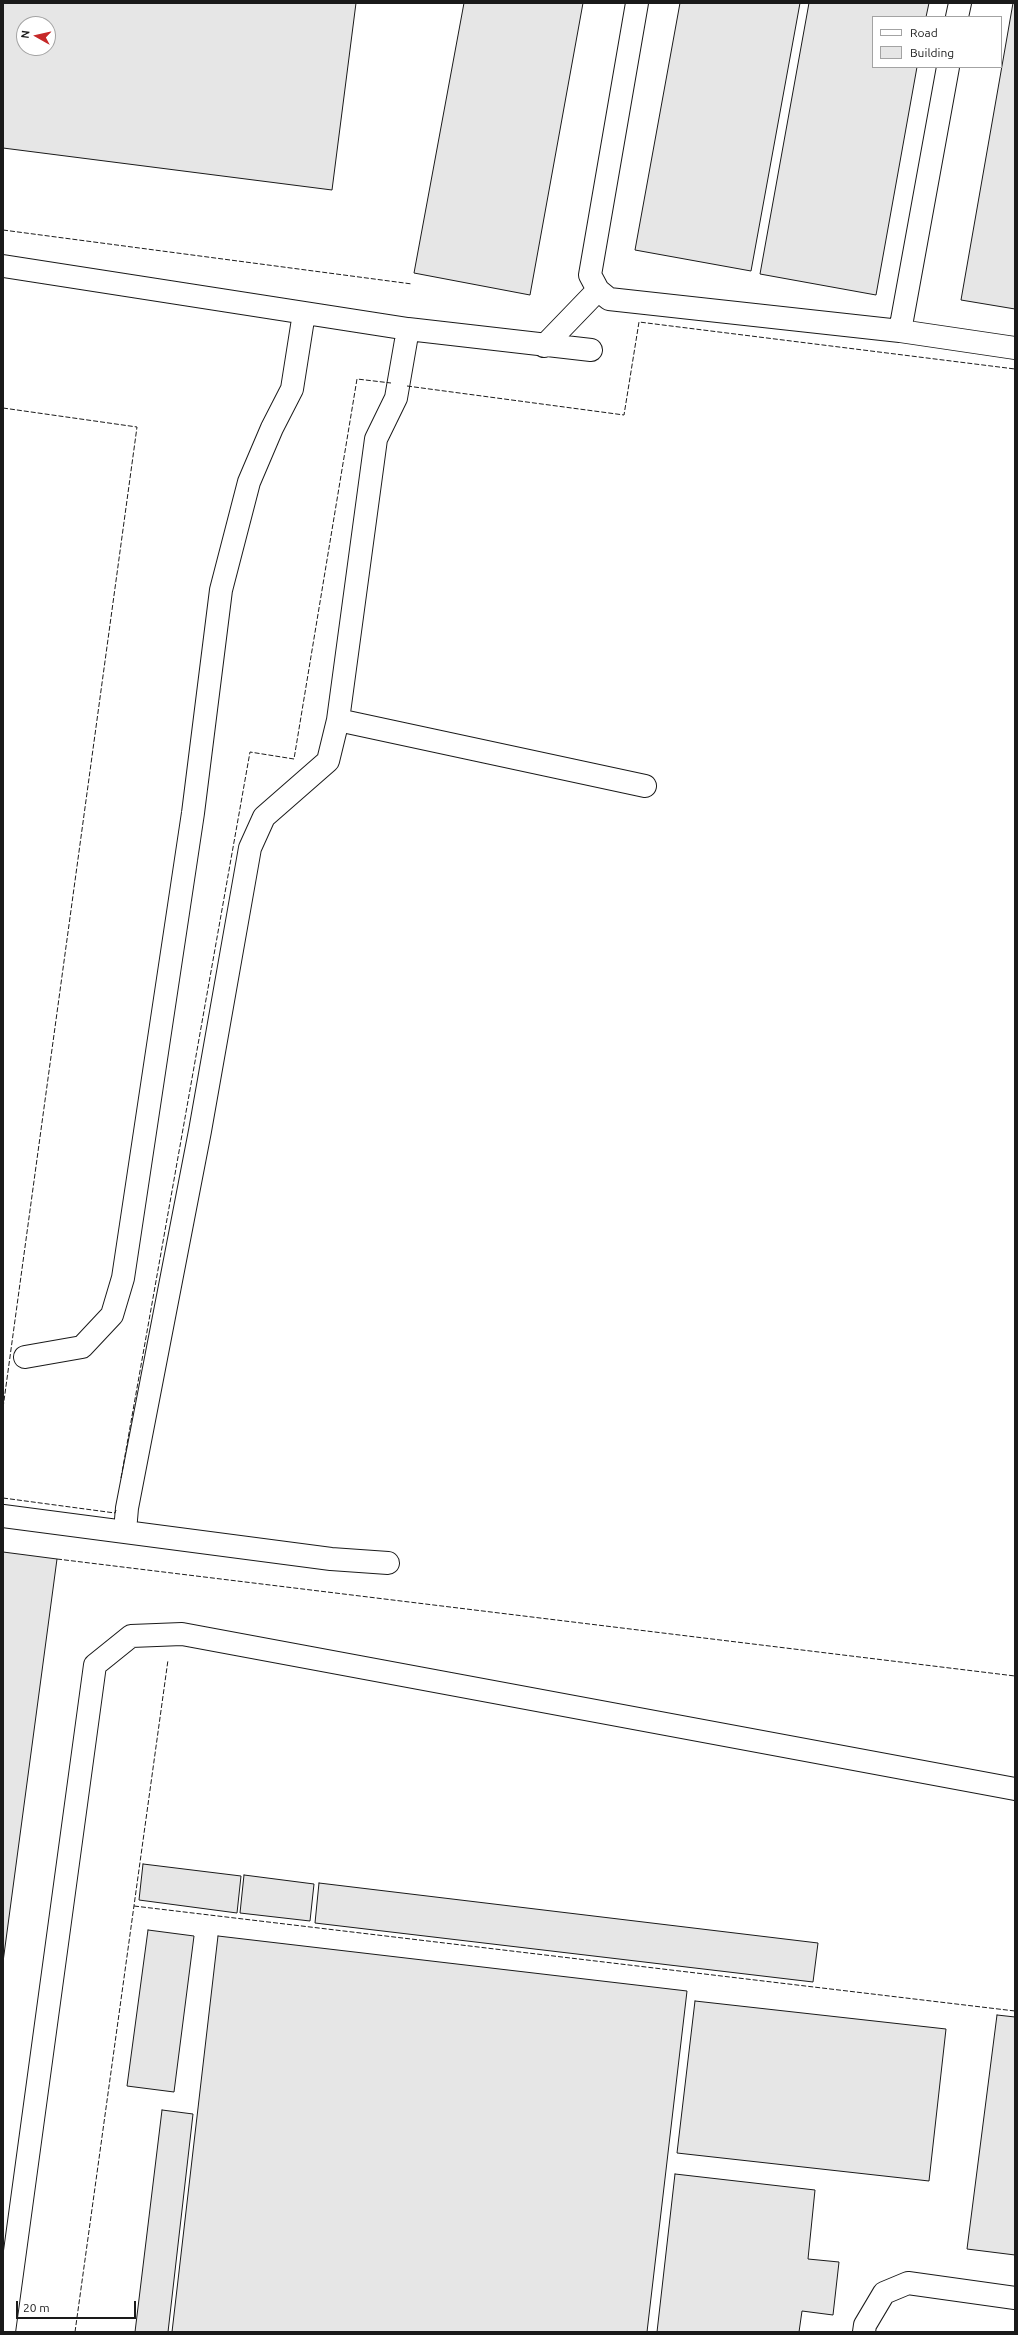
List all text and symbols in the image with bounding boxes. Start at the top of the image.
north arrow [16,16,56,56]
legend [872,16,1002,68]
text: Road [910,26,938,39]
text: N [19,30,32,39]
text: Building [910,46,954,59]
scale bar [18,2293,138,2319]
text: 20 m [23,2301,50,2314]

